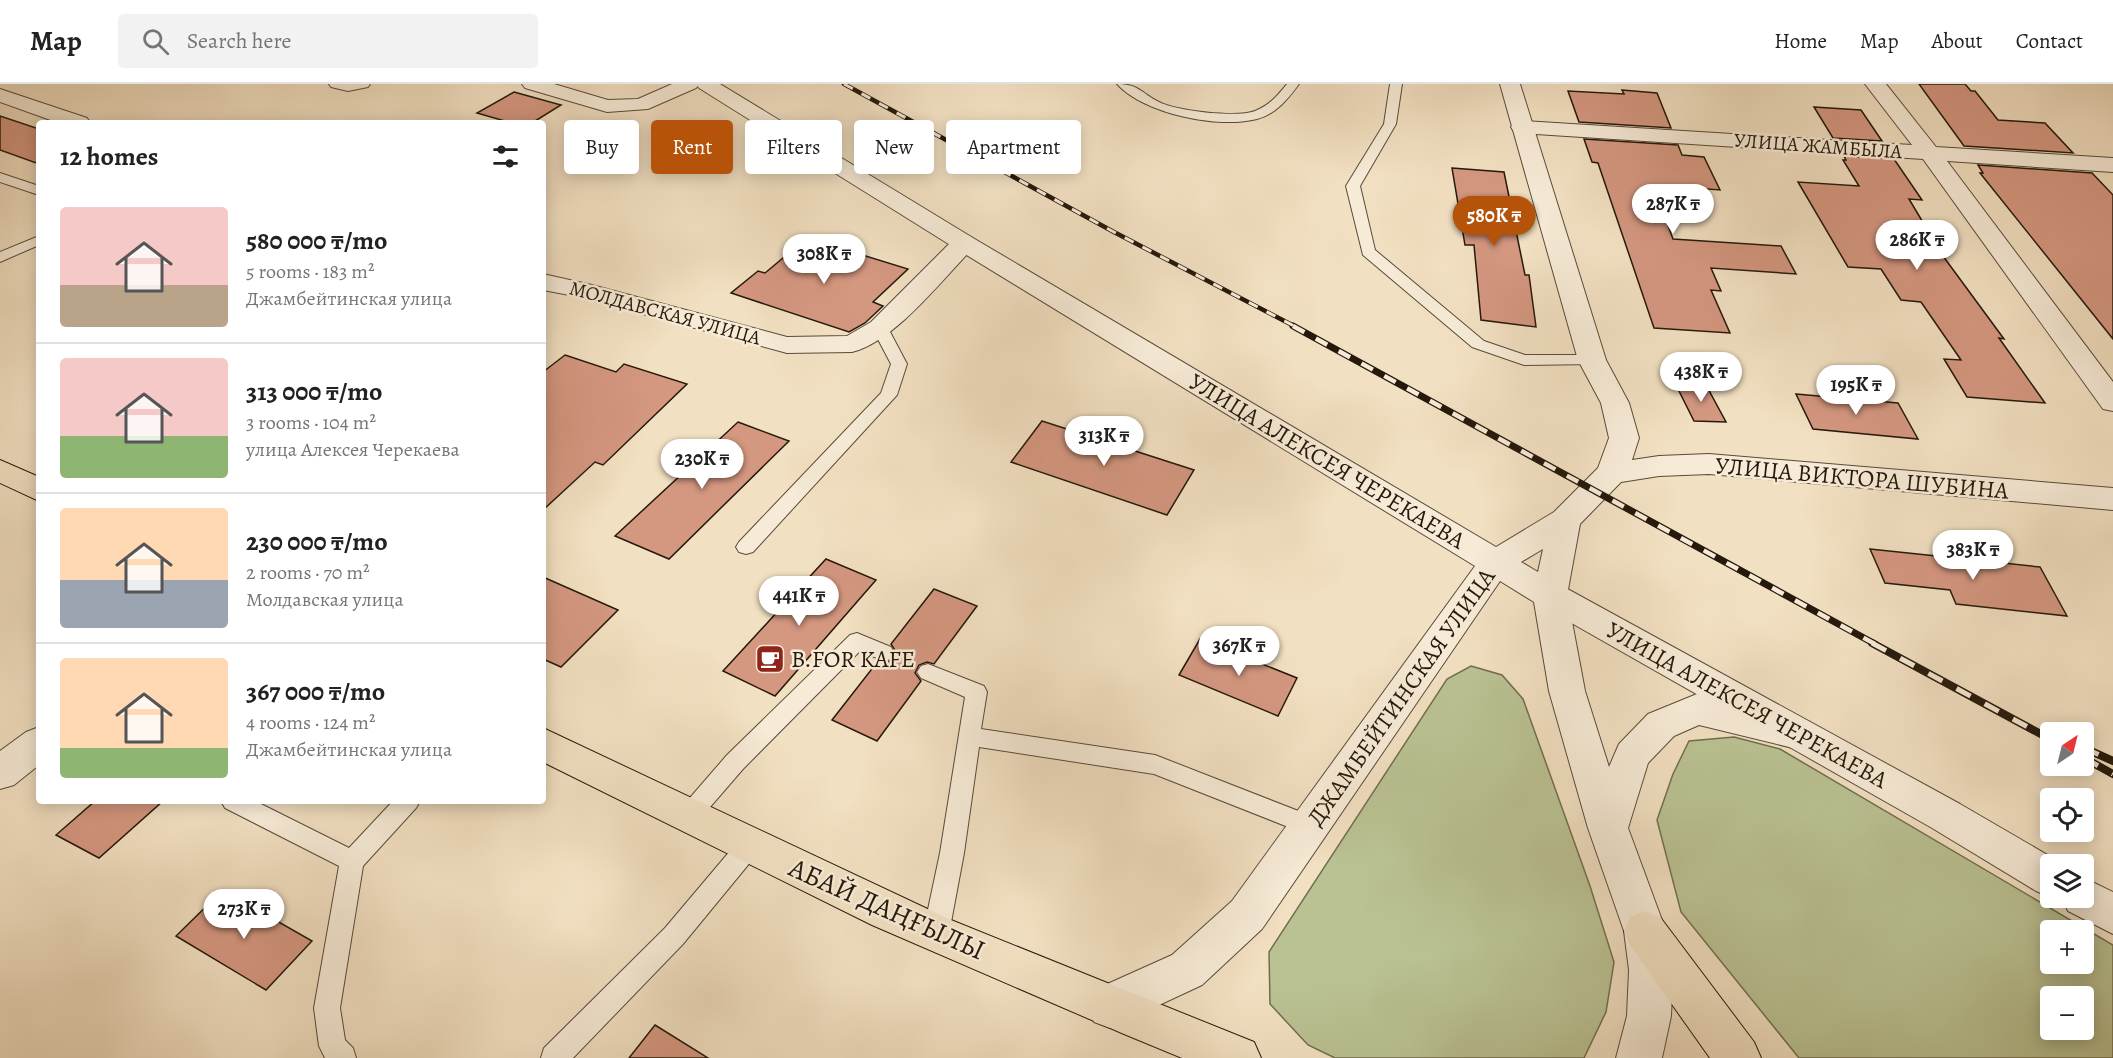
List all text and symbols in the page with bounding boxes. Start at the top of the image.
search box [118,14,538,68]
text: Map [30,22,82,60]
icon: search [139,25,172,58]
text: Search here [187,26,291,56]
text: Home [1774,27,1827,55]
text: Map [1860,27,1898,55]
text: About [1931,27,1983,55]
text: Contact [2016,27,2083,55]
chip: Buy [564,120,639,174]
chip: Rent [651,120,733,174]
chip: Filters [745,120,842,174]
chip: New [854,120,934,174]
chip: Apartment [946,120,1081,174]
street label: УЛИЦА ЖАМБЫЛА [1733,127,1903,165]
text: 12 homes [60,139,158,174]
icon: filters [489,140,522,173]
pin: 287K ₸ [1624,184,1722,235]
text: 287K ₸ [1646,190,1700,217]
pin: 580K ₸ [1445,196,1543,247]
text: 580K ₸ [1467,202,1521,229]
pin: 286K ₸ [1868,220,1966,271]
text: 580 000 ₸/mo [246,223,387,258]
text: 286K ₸ [1890,226,1945,253]
icon: home [108,231,180,303]
pin: 308K ₸ [775,234,873,285]
text: 308K ₸ [797,240,851,267]
text: 5 rooms · 183 m² [246,258,375,285]
street label: МОЛДАВСКАЯ УЛИЦА [566,274,764,352]
text: Джамбейтинская улица [246,285,452,312]
pin: 438K ₸ [1652,352,1750,403]
text: 438K ₸ [1674,358,1728,385]
pin: 195K ₸ [1807,365,1905,416]
street label: УЛИЦА АЛЕКСЕЯ ЧЕРЕКАЕВА [1183,366,1472,557]
text: 195K ₸ [1830,371,1882,398]
text: 313 000 ₸/mo [246,374,382,409]
icon: home [108,382,180,454]
text: 3 rooms · 104 m² [246,409,376,436]
pin: 313K ₸ [1055,416,1153,467]
text: 313K ₸ [1079,422,1129,449]
text: улица Алексея Черекаева [246,436,460,463]
pin: 230K ₸ [653,439,751,490]
text: 230K ₸ [675,445,729,472]
street label: УЛИЦА ВИКТОРА ШУБИНА [1714,449,2011,507]
text: 230 000 ₸/mo [246,524,388,559]
pin: 383K ₸ [1924,530,2022,581]
icon: home [108,532,180,604]
text: 383K ₸ [1946,536,2000,563]
text: 2 rooms · 70 m² [246,559,370,586]
street label: ДЖАМБЕЙТИНСКАЯ УЛИЦА [1300,561,1503,832]
pin: 441K ₸ [750,576,848,627]
text: 441K ₸ [773,582,825,609]
text: Молдавская улица [246,586,404,613]
street label: УЛИЦА АЛЕКСЕЯ ЧЕРЕКАЕВА [1601,614,1894,796]
pin: 367K ₸ [1190,626,1288,677]
text: 367K ₸ [1213,632,1265,659]
cafe icon: B.FOR KAFE [754,643,786,675]
place label: B.FOR KAFE [791,643,915,675]
text: 367 000 ₸/mo [246,674,385,709]
icon: home [108,682,180,754]
text: 4 rooms · 124 m² [246,709,376,736]
north arrow [2040,722,2094,776]
map controls [2040,722,2094,1040]
text: Джамбейтинская улица [246,736,452,763]
button: locate [2040,788,2094,842]
street label: АБАЙ ДАҢҒЫЛЫ [782,848,991,969]
button: layers [2040,854,2094,908]
pin: 273K ₸ [195,889,293,940]
text: 273K ₸ [217,895,271,922]
button: + [2040,920,2094,974]
button: − [2040,986,2094,1040]

